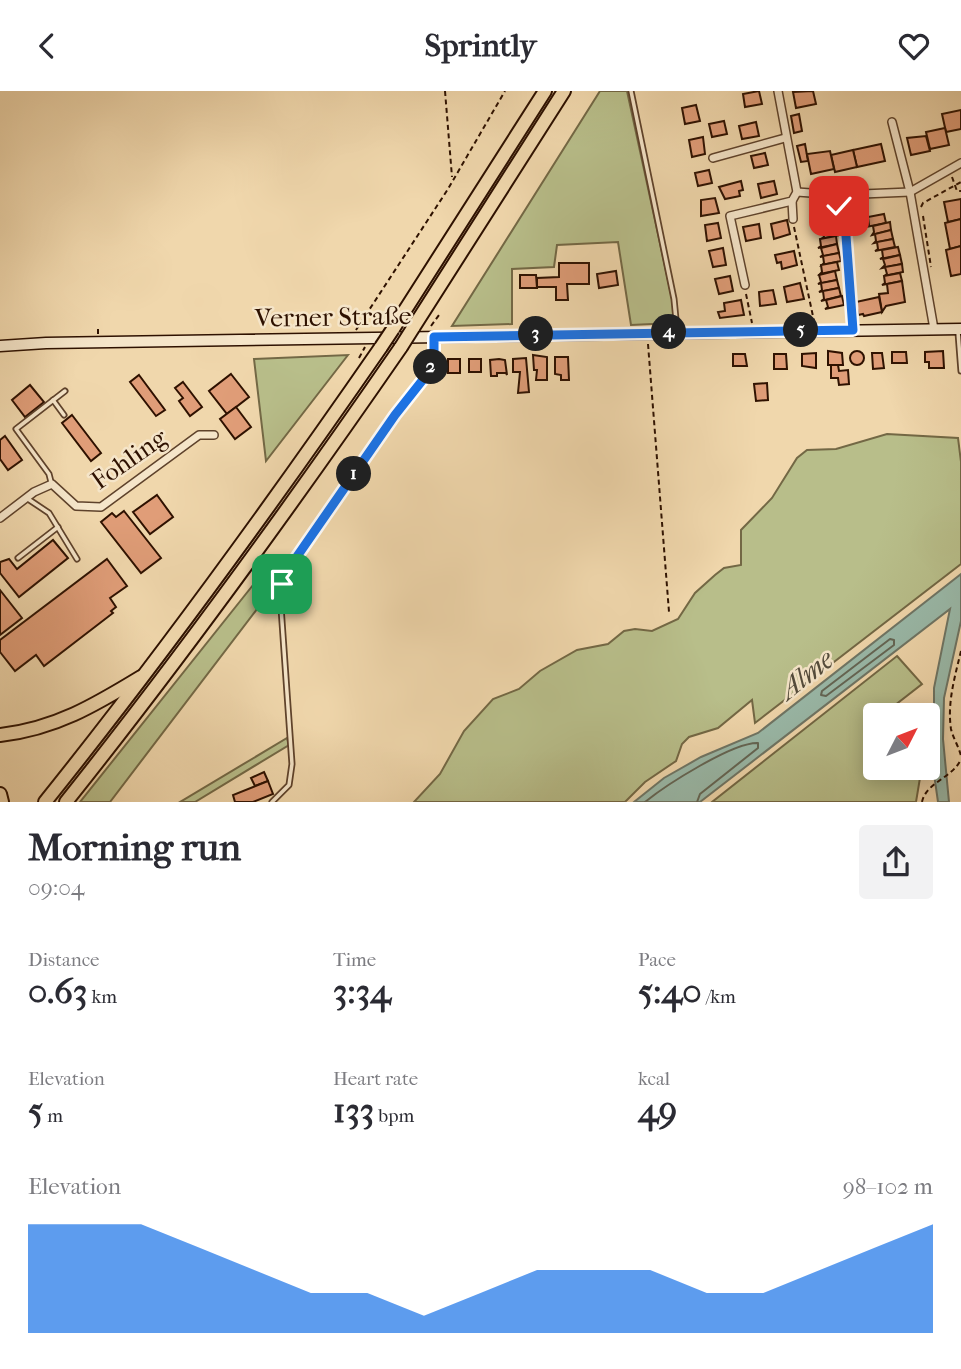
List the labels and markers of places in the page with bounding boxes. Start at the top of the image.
pin [809,176,869,236]
pin: 5 [784,313,818,347]
pin: 4 [652,315,686,349]
pin: 3 [518,317,554,351]
pin: 2 [414,349,448,385]
pin: 1 [336,457,372,491]
pin [252,554,312,614]

